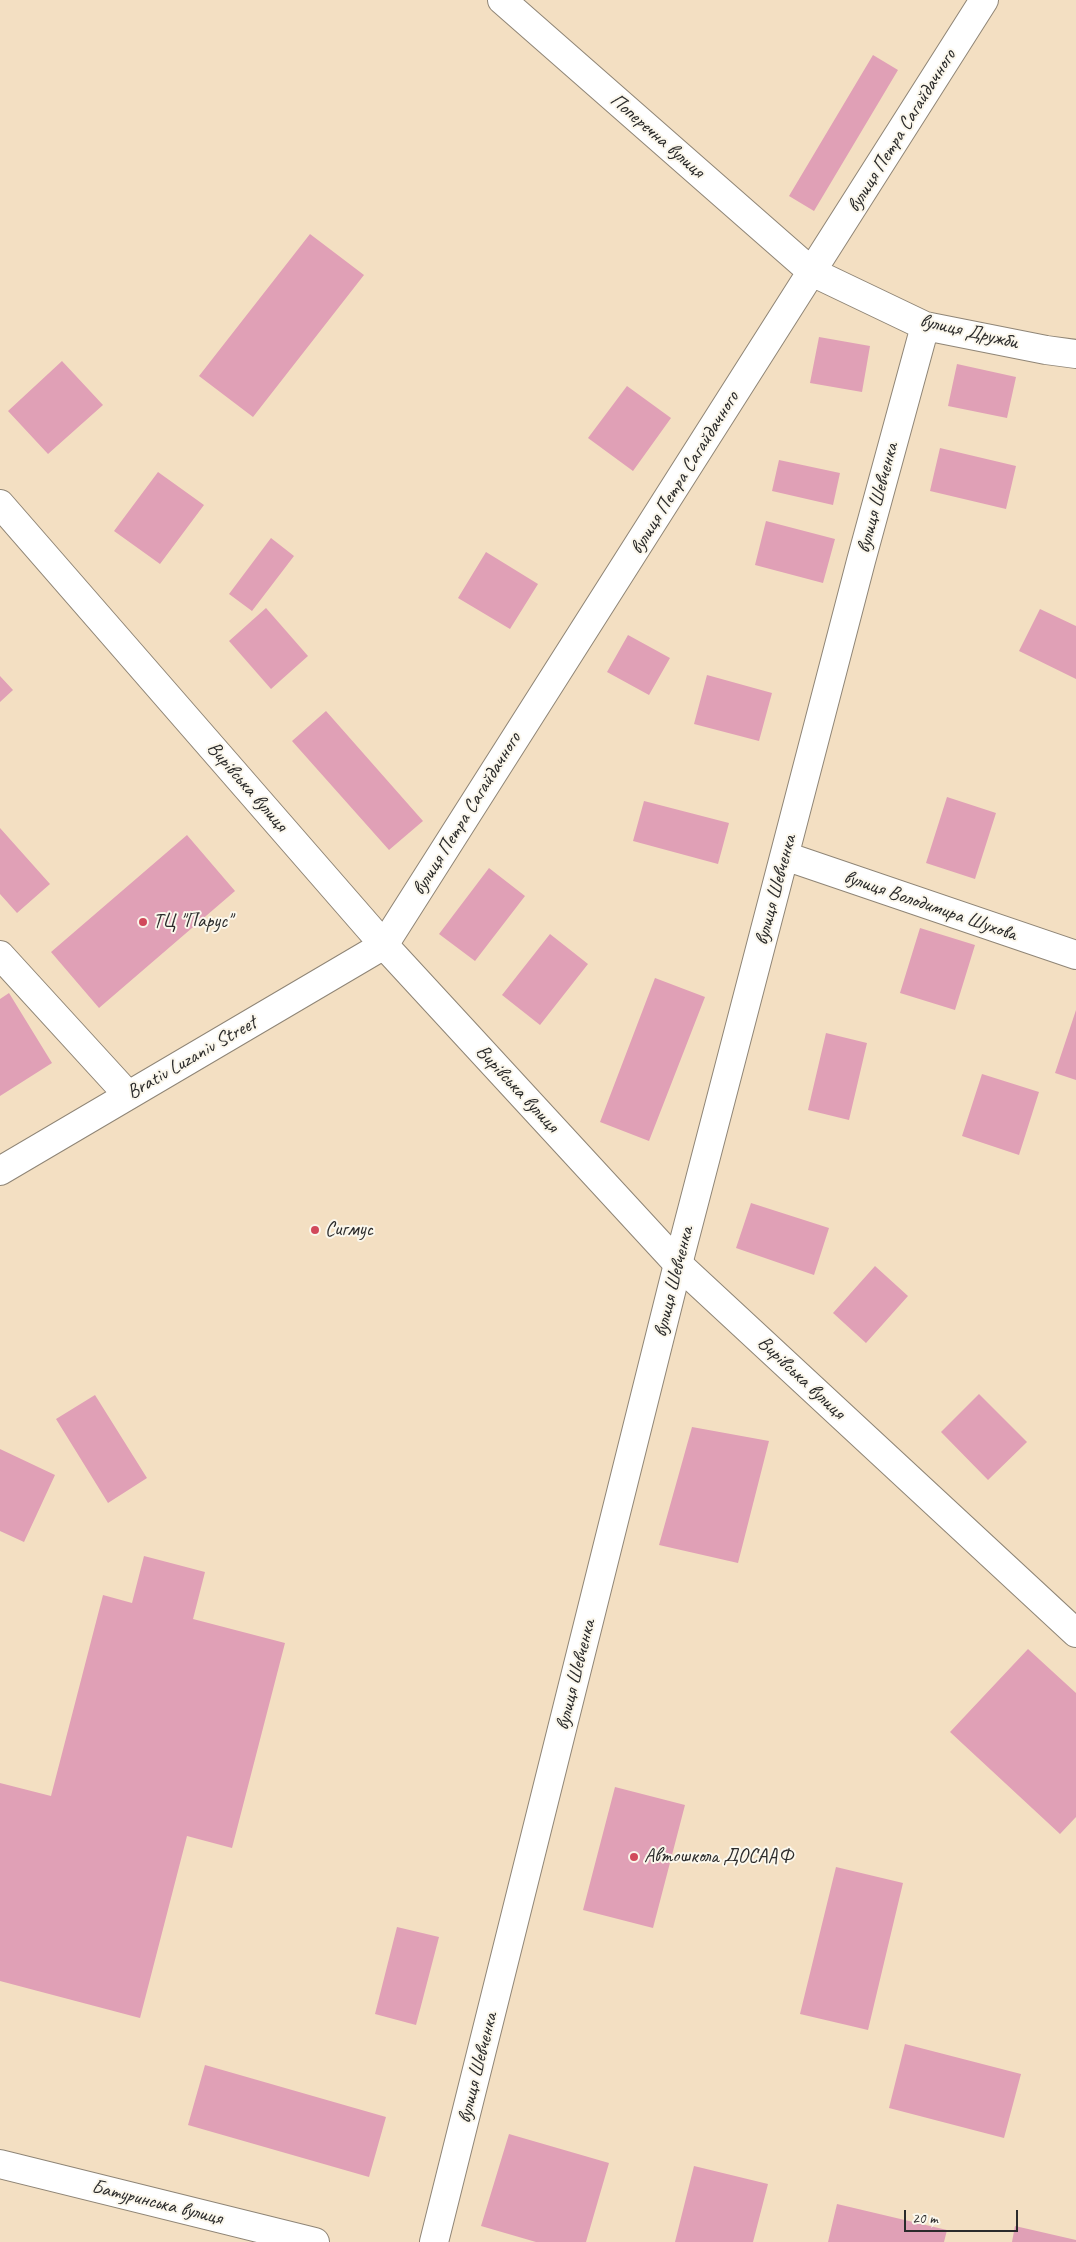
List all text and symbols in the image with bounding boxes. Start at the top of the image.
street label: вулиця Петра Сагайдачного [842,45,962,217]
street label: Поперечна вулиця [605,88,709,184]
street label: вулиця Дружби [917,309,1021,355]
street label: вулиця Петра Сагайдачного [625,387,745,559]
street label: вулиця Шевченка [852,440,904,556]
street label: вулиця Петра Сагайдачного [407,728,527,900]
street label: Вирівська вулиця [201,737,293,837]
street label: вулиця Шевченка [750,832,802,948]
street label: вулиця Володимира Шухова [840,865,1020,947]
place label: ТЦ "Парус" [153,910,232,934]
marker: ТЦ "Парус" [137,916,149,928]
street label: Brativ Luzaniv Street [123,1011,261,1105]
street label: Вирівська вулиця [470,1040,564,1138]
place label: Сигмус [325,1218,373,1242]
marker: Сигмус [309,1224,321,1236]
street label: вулиця Шевченка [649,1224,699,1340]
street label: Вирівська вулиця [752,1331,850,1425]
street label: вулиця Шевченка [551,1617,601,1733]
place label: Автошкола ДОСААФ [644,1845,793,1869]
marker: Автошкола ДОСААФ [628,1851,640,1863]
street label: вулиця Шевченка [453,2010,503,2126]
street label: Батуринська вулиця [89,2175,225,2231]
scale bar [906,2200,1020,2232]
text: 20 m [912,2209,938,2228]

